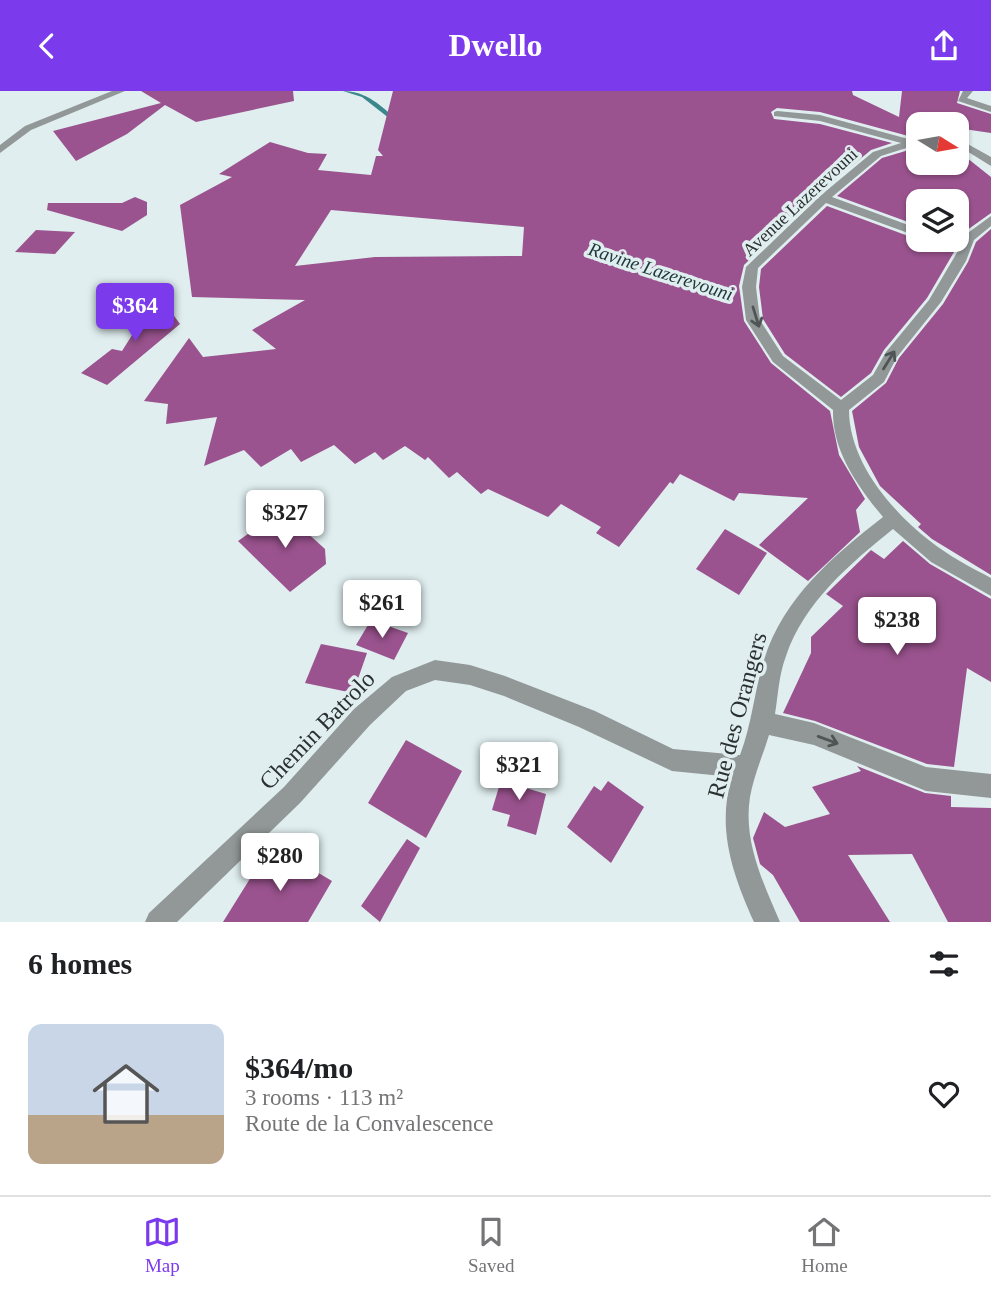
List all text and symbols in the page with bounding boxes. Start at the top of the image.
icon: back [28,27,66,65]
text: Dwello [448,27,543,63]
icon: share [925,27,963,65]
north arrow [906,112,970,175]
map controls [906,112,969,252]
street label: Avenue Lazerevouni [739,144,861,260]
button: layers [906,189,969,252]
water label: Ravine Lazerevouni [585,238,736,305]
pin: $364 [94,283,176,343]
text: $364 [112,293,158,318]
one-way arrow [750,306,763,328]
one-way arrow [882,351,896,371]
pin: $327 [244,491,326,550]
text: $327 [262,500,308,525]
pin: $261 [341,581,423,640]
text: $261 [359,590,405,615]
pin: $238 [856,597,938,657]
text: $238 [874,607,920,632]
street label: Rue des Orangers [702,629,772,801]
street label: Chemin Batrolo [254,666,380,794]
one-way arrow [817,734,839,747]
pin: $321 [478,743,560,802]
text: $321 [496,752,542,777]
pin: $280 [239,833,321,893]
text: $280 [257,843,303,868]
icon: filters [925,945,963,983]
text: 6 homes [28,947,132,980]
text: $364/mo [245,1051,353,1084]
icon: home [84,1052,168,1136]
icon: heart [925,1075,963,1113]
text: 3 rooms · 113 m² [245,1085,403,1110]
text: Route de la Convalescence [245,1111,493,1136]
tab: Map [143,1213,181,1277]
tab: Saved [468,1213,514,1277]
tab: Home [801,1213,848,1277]

